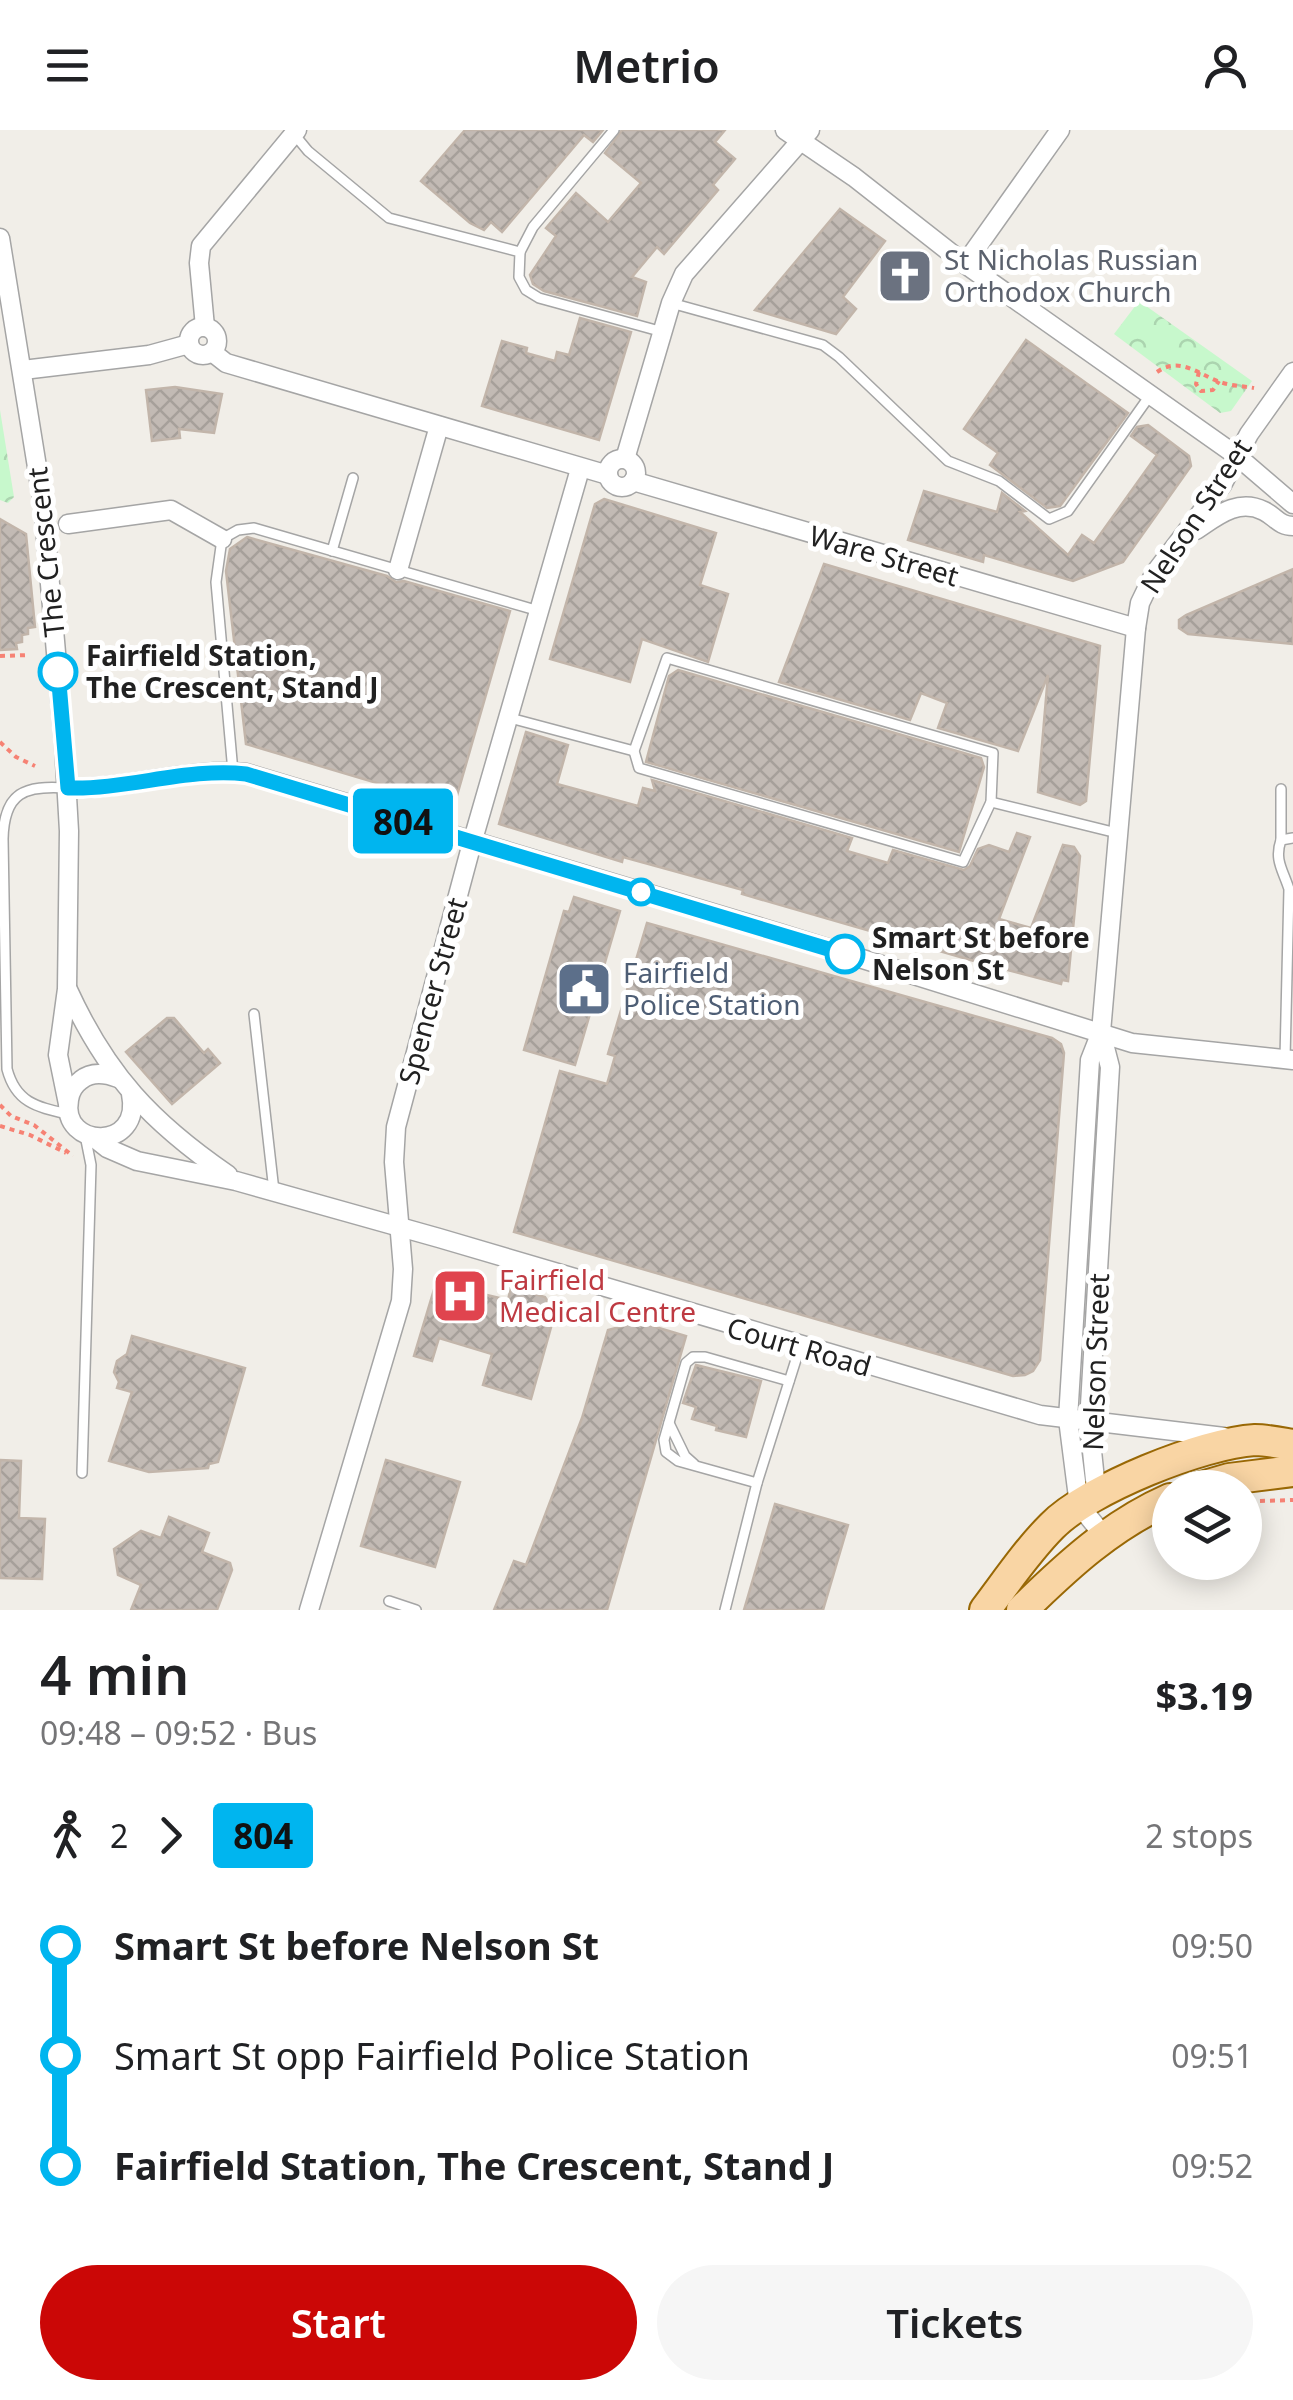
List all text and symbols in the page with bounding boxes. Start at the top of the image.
text: Metrio [573,35,720,96]
icon: menu [40,38,95,93]
icon: person [1198,38,1253,93]
place label: St Nicholas Russian Orthodox Church [944,240,1198,310]
church icon: St Nicholas Russian Orthodox Church [875,246,935,306]
street label: Nelson Street [1131,431,1259,600]
street label: The Crescent [17,465,73,639]
street label: Ware Street [805,516,963,594]
place label: Fairfield Station, The Crescent, Stand J [86,636,379,706]
marker: Fairfield Station, The Crescent, Stand J [39,653,77,691]
line badge: 804 [346,788,460,854]
text: 804 [373,798,433,845]
unlabelled marker [628,879,654,905]
street label: Spencer Street [389,893,475,1088]
place label: Smart St before Nelson St [872,918,1090,988]
marker: Smart St before Nelson St [826,935,864,973]
place label: Fairfield Police Station [623,953,801,1023]
public building icon: Fairfield Police Station [554,959,614,1019]
place label: Fairfield Medical Centre [499,1260,696,1330]
hospital icon: Fairfield Medical Centre [430,1266,490,1326]
street label: Nelson Street [1073,1273,1117,1451]
street label: Court Road [723,1307,876,1385]
map controls [1152,1470,1262,1580]
button: layers [1152,1470,1262,1580]
text: 4 min [40,1636,189,1711]
text: $3.19 [1155,1669,1253,1721]
text: 09:48 – 09:52 · Bus [40,1711,317,1754]
icon: walk [40,1808,95,1863]
icon: forward [143,1808,198,1863]
text: 804 [233,1812,293,1859]
text: 2 [110,1814,128,1857]
text: 2 stops [1145,1814,1253,1857]
text: Smart St before Nelson St [114,1919,599,1971]
text: 09:50 [1171,1924,1253,1967]
text: Smart St opp Fairfield Police Station [114,2029,750,2081]
text: 09:51 [1171,2034,1253,2077]
text: Fairfield Station, The Crescent, Stand J [114,2139,834,2191]
text: 09:52 [1171,2144,1253,2187]
button: Start [40,2265,637,2380]
button: Tickets [657,2265,1253,2380]

